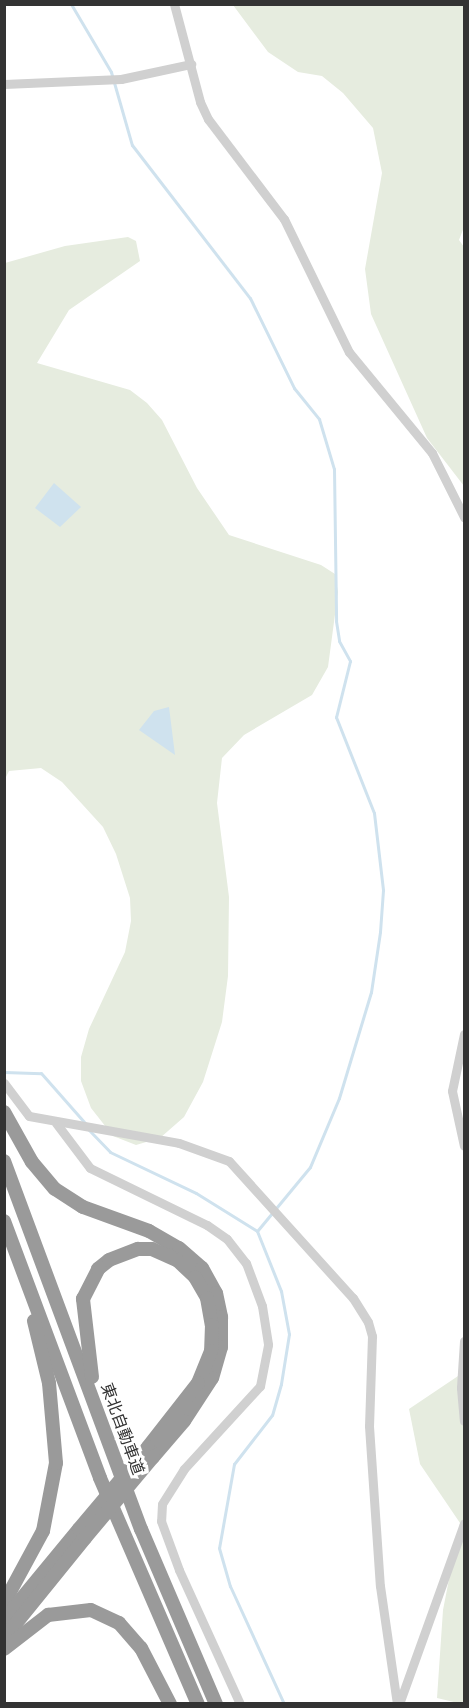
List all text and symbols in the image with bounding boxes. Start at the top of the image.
street label: 東北自動車道 [97,1381,147,1477]

